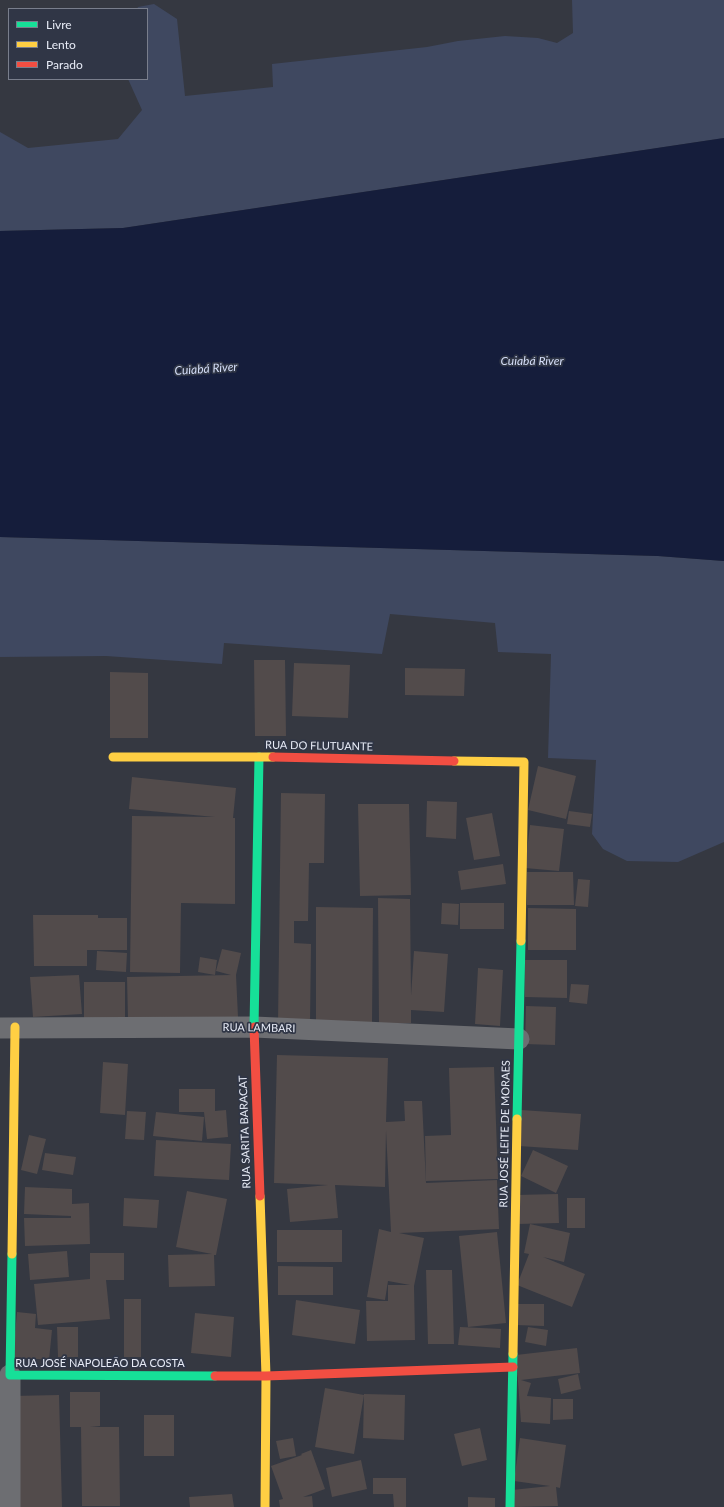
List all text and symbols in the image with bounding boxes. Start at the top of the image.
legend [8,8,148,80]
text: Livre [46,17,72,32]
text: Lento [46,37,76,52]
text: Parado [46,57,83,72]
water label: Cuiabá River [500,354,564,368]
water label: Cuiabá River [174,360,238,378]
street label: RUA DO FLUTUANTE [265,738,373,754]
street label: RUA LAMBARI [223,1021,295,1035]
street label: RUA JOSÉ LEITE DE MORAES [497,1060,513,1208]
street label: RUA SARITA BARACAT [236,1075,254,1189]
street label: RUA JOSÉ NAPOLEÃO DA COSTA [15,1356,185,1370]

